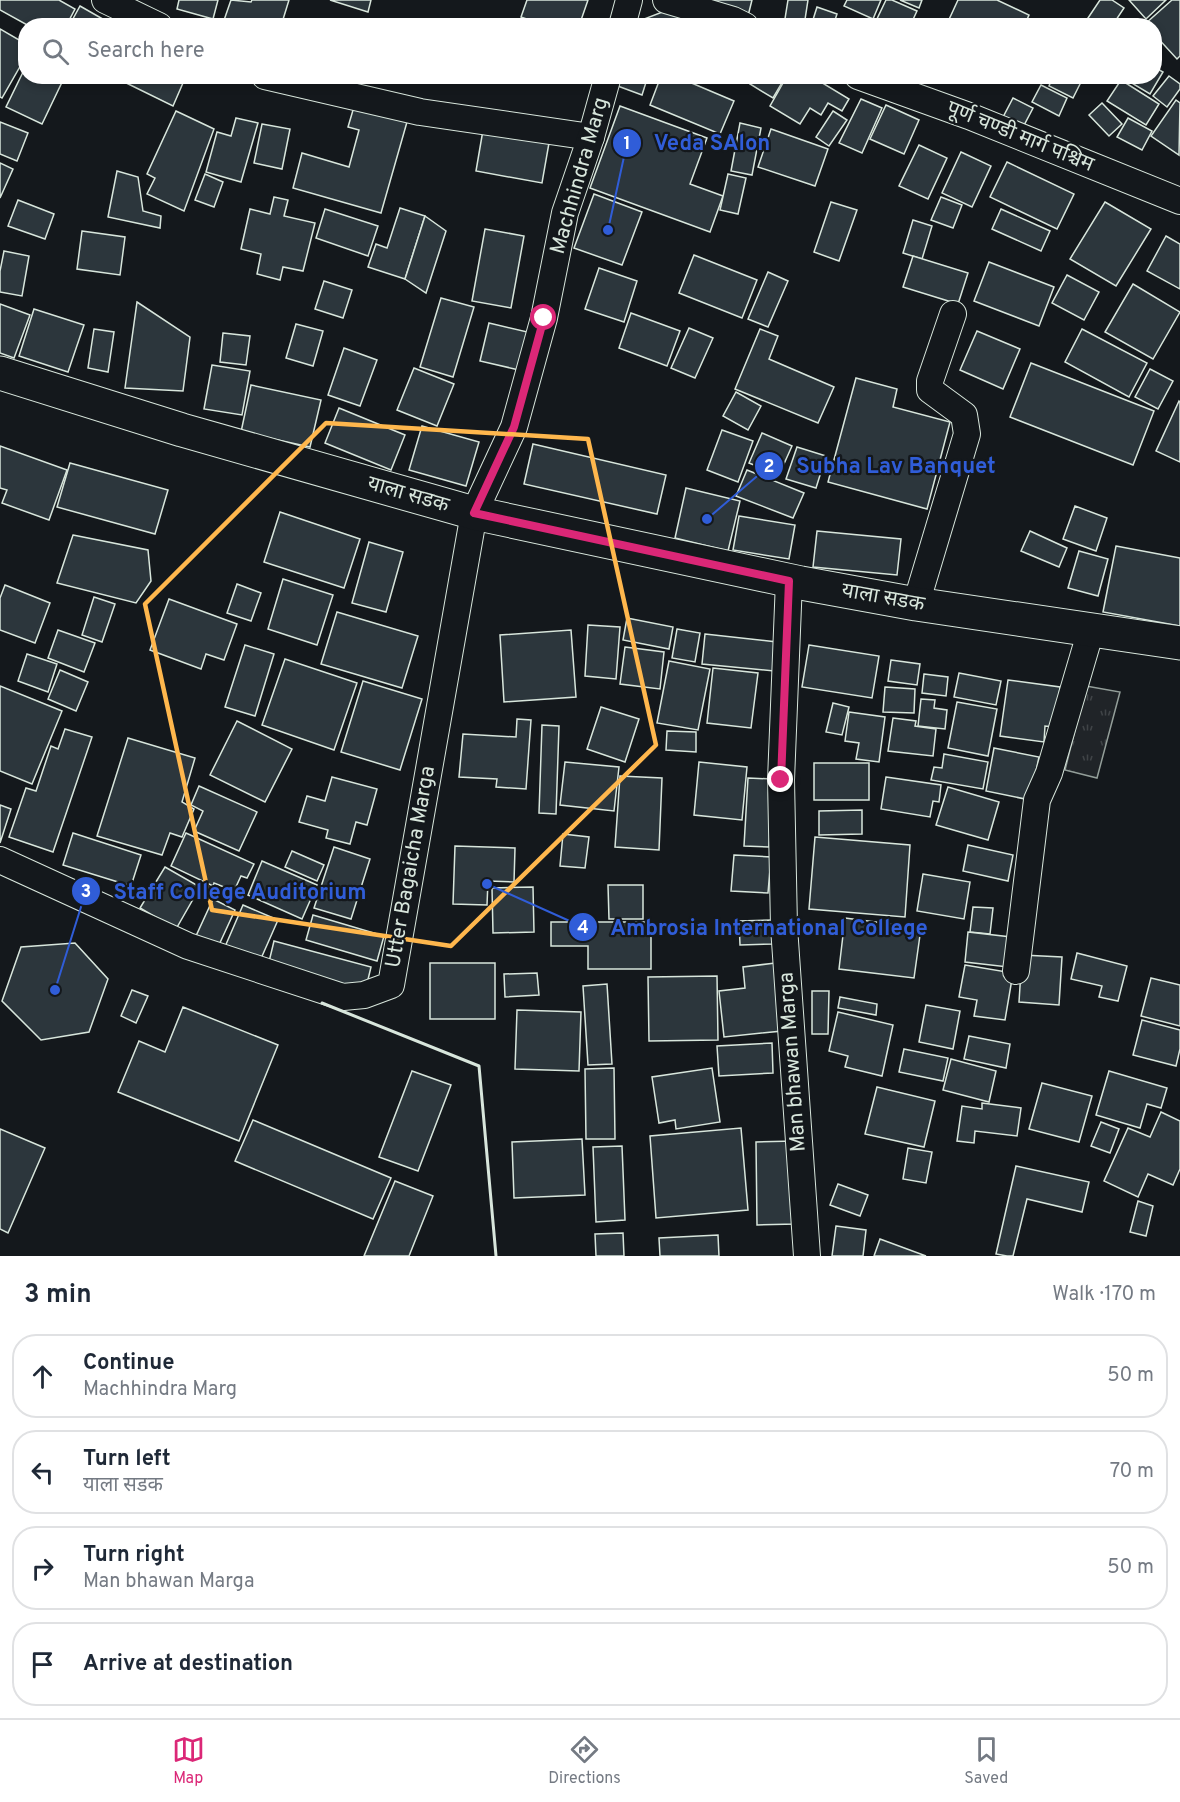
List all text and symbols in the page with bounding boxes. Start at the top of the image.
search box [18,18,1162,84]
icon: search [39,35,72,68]
text: Search here [87,38,205,65]
street label: Machhindra Marg [545,95,615,257]
street label: पूर्ण चण्डी मार्ग पश्चिम [943,95,1098,179]
callout: Veda SAlon [612,123,782,163]
text: Veda SAlon [654,131,770,158]
text: 1 [623,133,631,156]
route start [530,304,556,330]
callout: Subha Lav Banquet [754,446,1008,486]
text: Subha Lav Banquet [796,454,996,481]
text: 2 [763,456,775,479]
street label: याला सडक [364,470,453,520]
street label: याला सडक [839,577,927,619]
street label: Utter Bagaicha Marga [380,764,442,970]
route end [767,766,793,792]
callout: Staff College Auditorium [71,871,379,911]
text: Staff College Auditorium [114,880,366,907]
text: 3 [81,881,91,904]
callout: Ambrosia International College [568,907,940,947]
text: Ambrosia International College [610,916,928,943]
text: 4 [577,917,589,940]
street label: Man bhawan Marga [773,971,813,1153]
text: 3 min [24,1279,92,1312]
text: Walk · 170 m [1052,1282,1156,1308]
text: Continue [83,1350,174,1377]
icon: ahead [26,1360,59,1393]
text: 50 m [1107,1363,1154,1389]
text: Machhindra Marg [83,1377,237,1403]
text: Turn left [83,1446,171,1473]
icon: left [26,1456,59,1489]
text: 70 m [1110,1459,1154,1485]
text: याला सडक [83,1473,163,1499]
text: Turn right [83,1542,185,1569]
icon: right [26,1552,59,1585]
text: 50 m [1107,1555,1154,1581]
text: Man bhawan Marga [83,1569,254,1595]
icon: arrive [26,1648,59,1681]
text: Arrive at destination [83,1651,293,1678]
tab: Map [172,1733,205,1789]
tab: Directions [548,1733,621,1789]
tab: Saved [964,1733,1008,1789]

